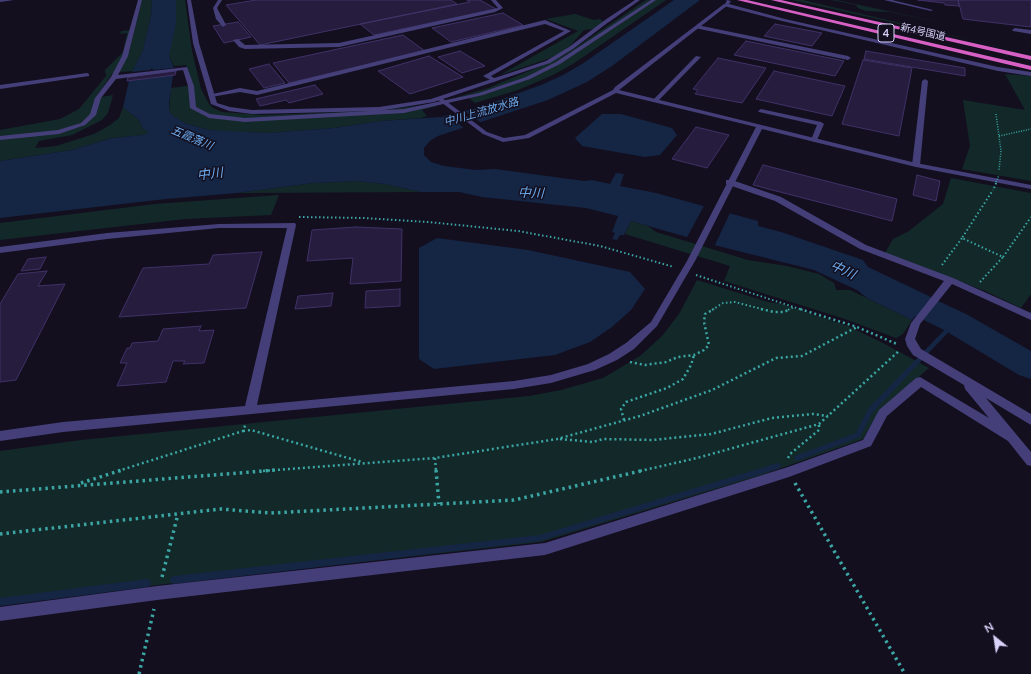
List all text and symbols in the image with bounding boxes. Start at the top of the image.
street label: 新4号国道 [899,21,947,43]
road number: 4 [878,24,894,42]
water label: 中川上流放水路 [442,95,520,129]
water label: 五霞落川 [169,123,215,153]
water label: 中川 [196,165,224,183]
water label: 中川 [518,185,544,201]
water label: 中川 [828,257,858,283]
north arrow [975,618,1015,658]
text: N [982,619,996,635]

